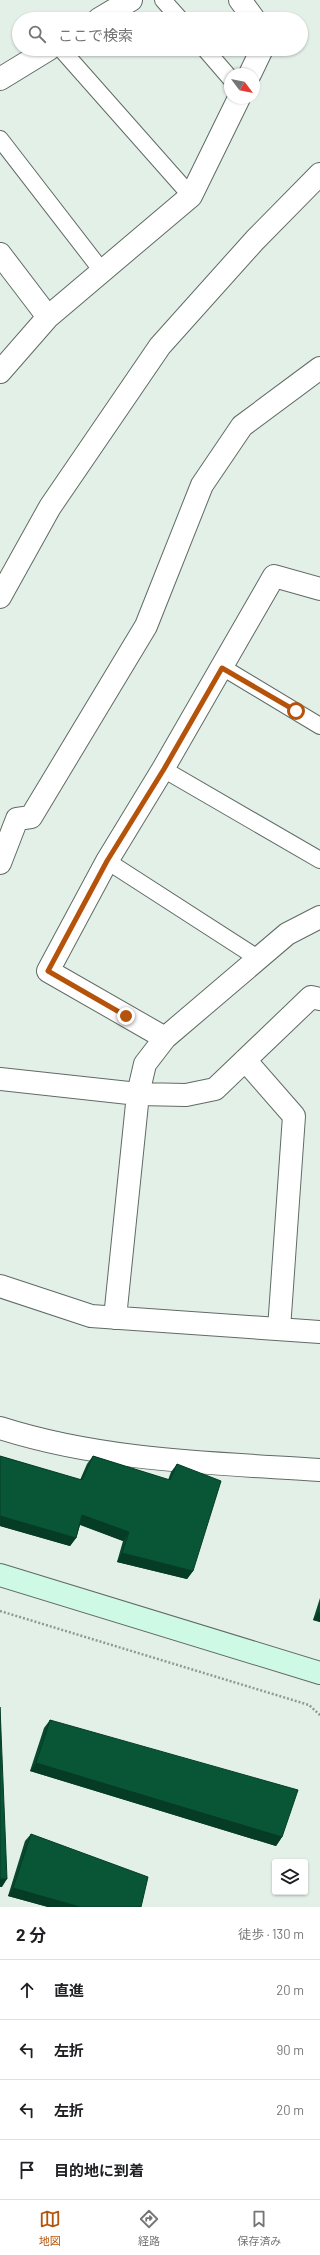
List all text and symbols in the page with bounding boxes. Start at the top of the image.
search box [12,12,308,56]
icon: search [26,23,48,45]
text: ここで検索 [58,26,133,44]
north arrow [224,68,260,104]
route start [287,702,305,720]
route end [117,1007,135,1025]
map controls [272,1859,308,1895]
button: layers [272,1859,308,1895]
text: 2 分 [16,1924,46,1944]
text: 徒歩 · 130 m [238,1926,304,1942]
icon: ahead [16,1979,38,2001]
text: 直進 [54,1981,84,1999]
text: 20 m [276,1982,304,1998]
icon: left [16,2039,38,2061]
text: 左折 [54,2041,84,2059]
text: 90 m [277,2042,304,2058]
icon: left [16,2099,38,2121]
text: 左折 [54,2101,84,2119]
text: 20 m [276,2102,304,2118]
icon: arrive [16,2159,38,2181]
text: 目的地に到着 [54,2161,144,2179]
tab: 地図 [39,2208,61,2248]
tab: 経路 [138,2208,160,2248]
tab: 保存済み [237,2208,281,2248]

